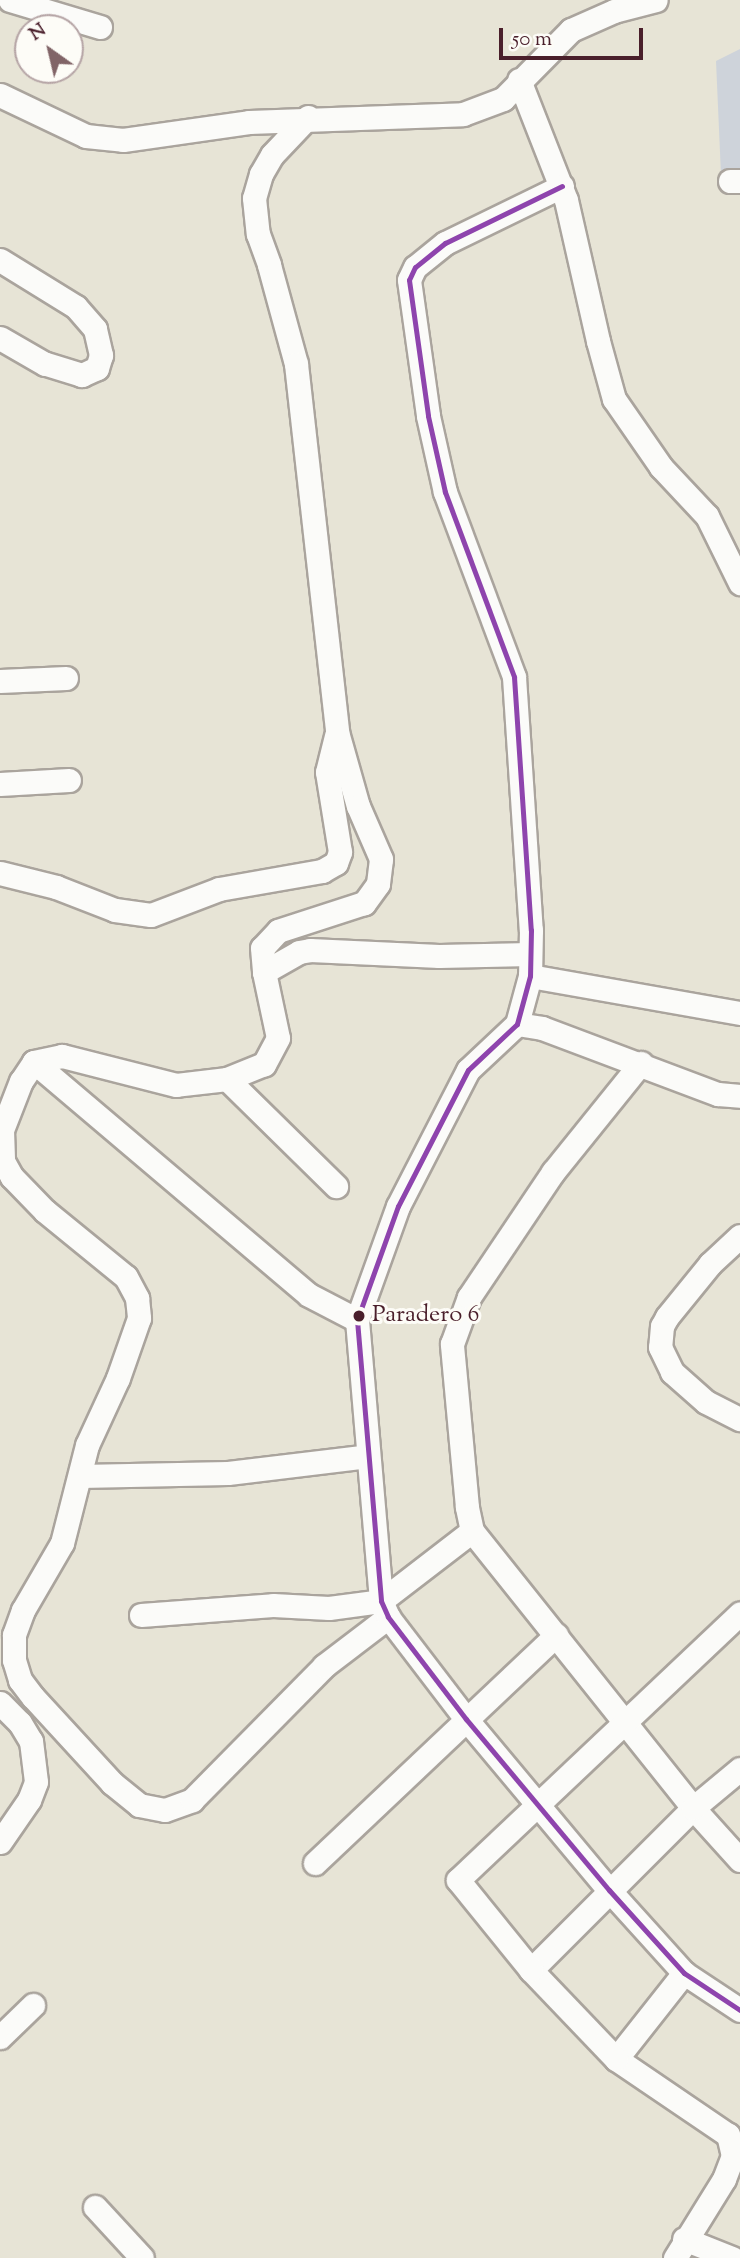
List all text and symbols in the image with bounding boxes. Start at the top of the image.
north arrow [14,14,84,84]
scale bar [502,14,646,58]
text: N [24,17,52,48]
text: 50 m [512,25,552,55]
place label: Paradero 6 [372,1302,479,1330]
marker: Paradero 6 [352,1309,366,1323]

